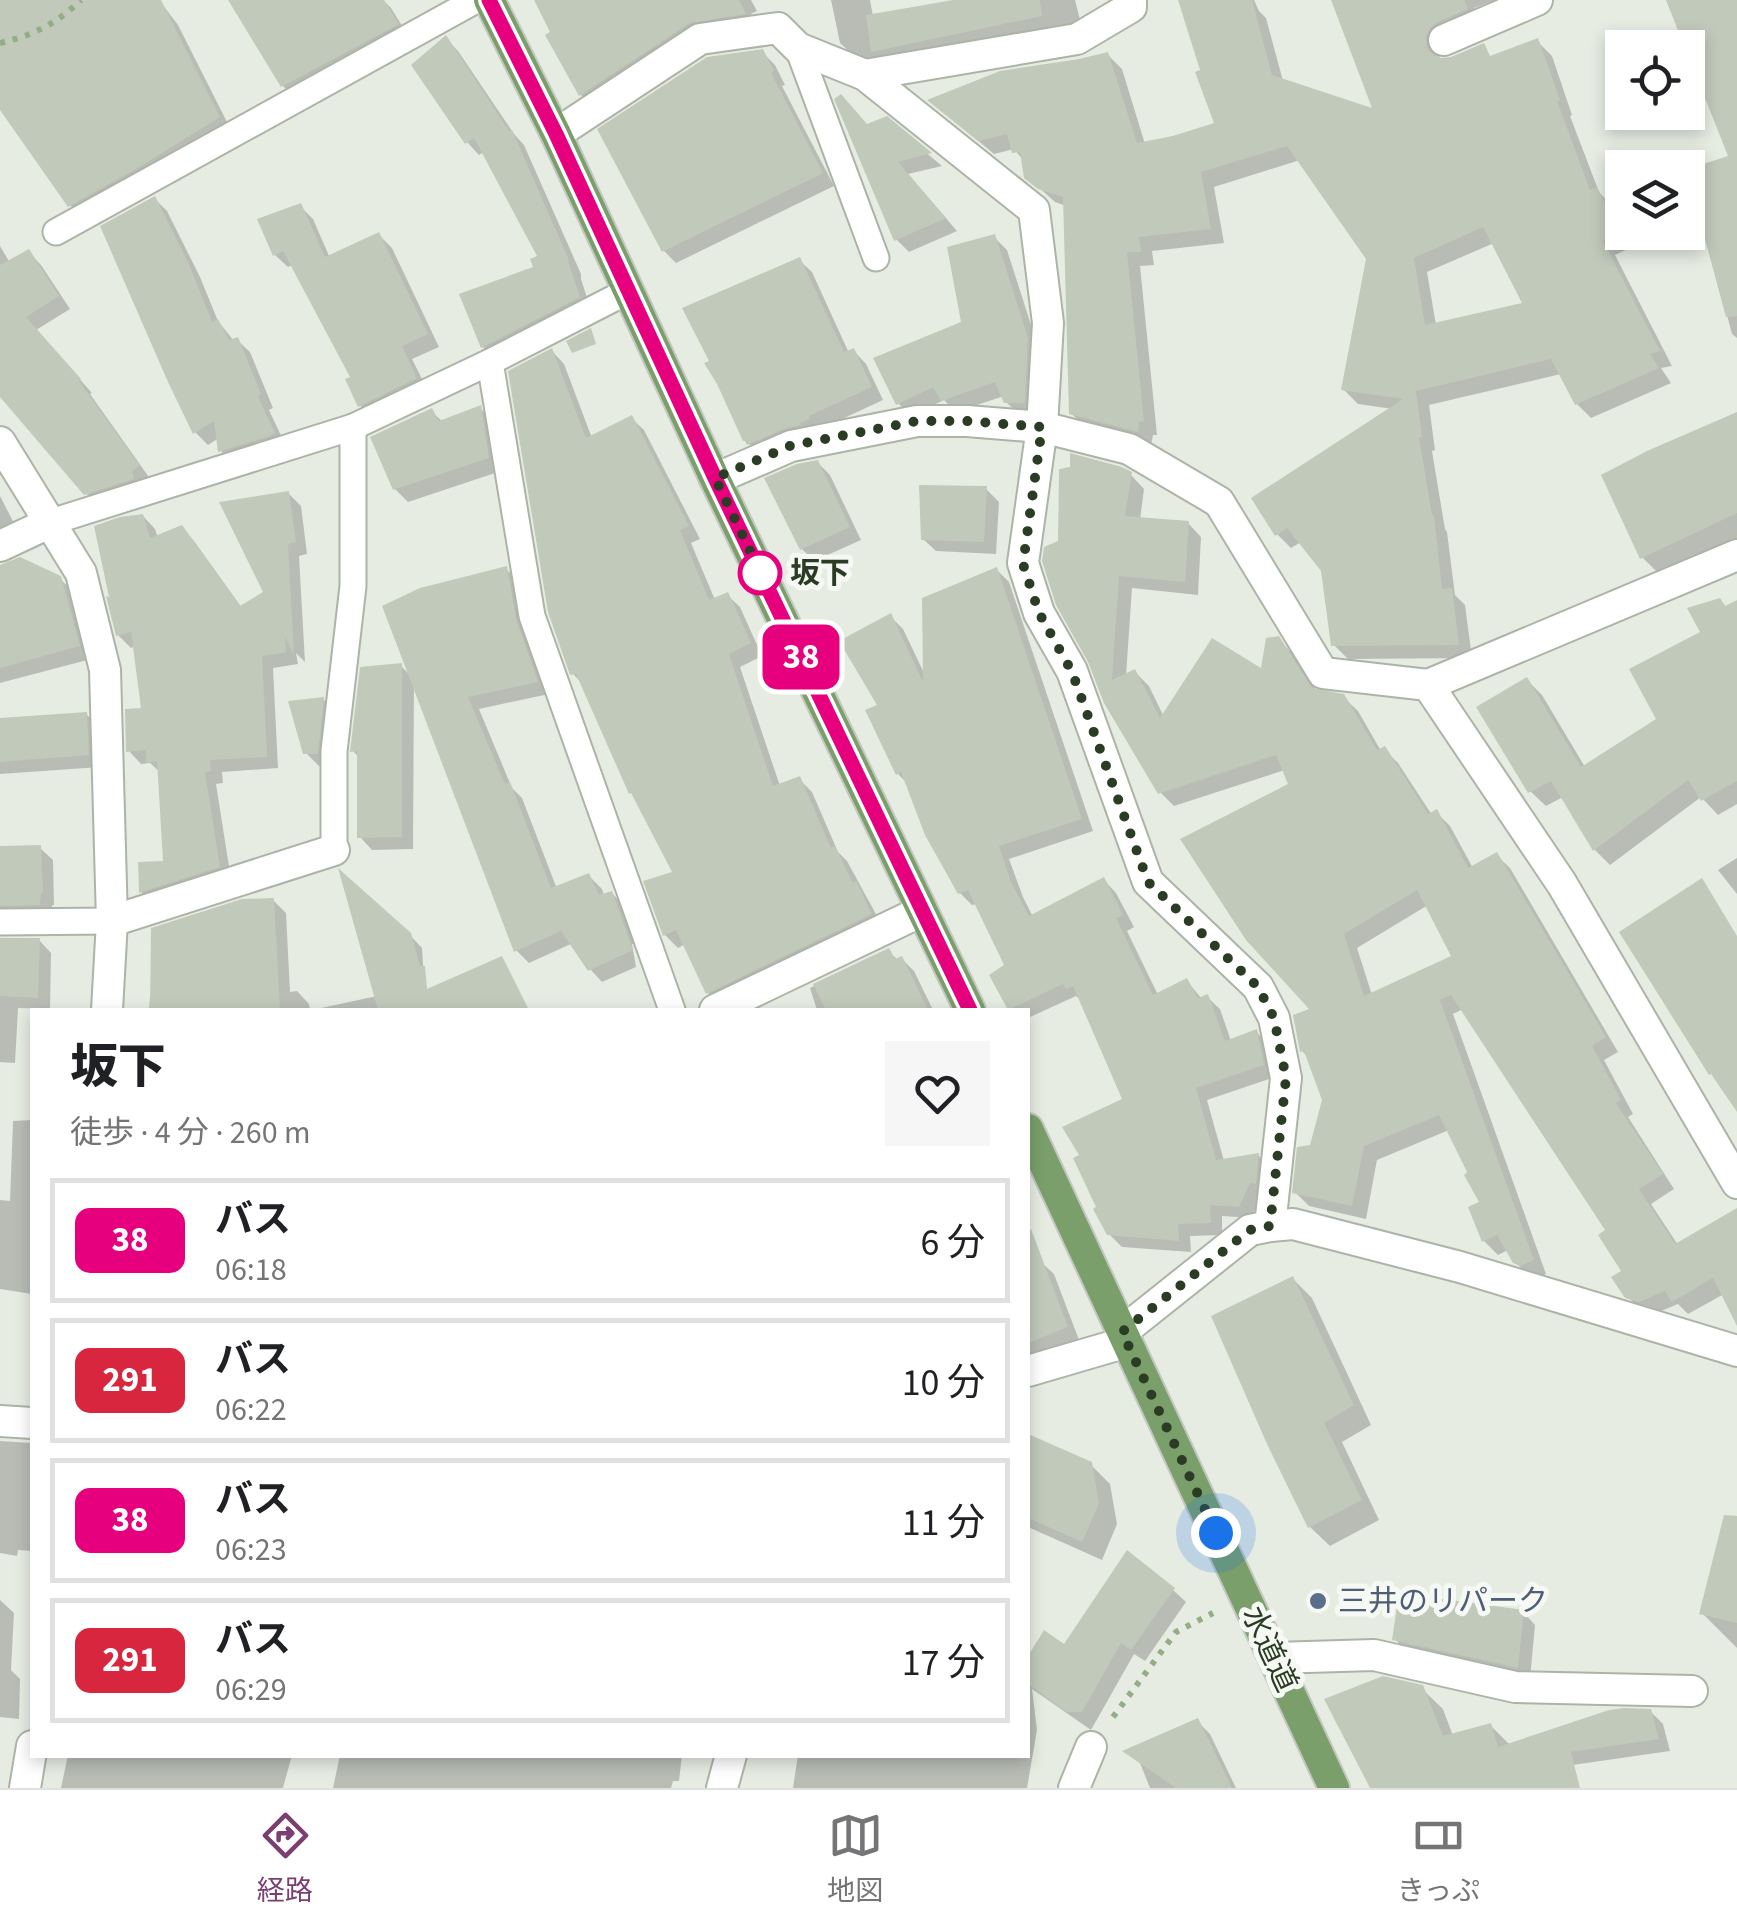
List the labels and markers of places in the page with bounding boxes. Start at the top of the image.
marker: 坂下 [739,552,781,594]
place label: 坂下 [790,552,850,595]
place label: 三井のリパーク [1338,1580,1548,1623]
marker: 三井のリパーク [1307,1590,1329,1612]

